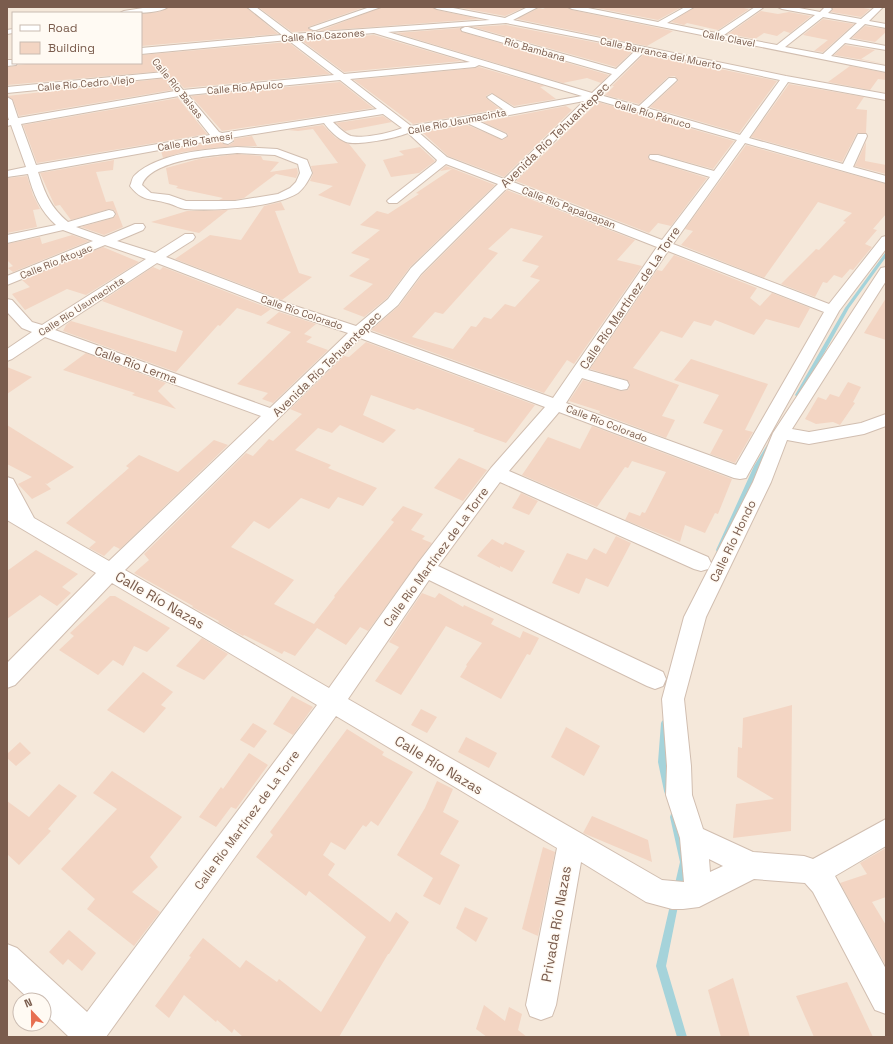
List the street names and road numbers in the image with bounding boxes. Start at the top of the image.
street label: Calle Río Cazones [281,26,365,45]
street label: Calle Clavel [701,27,756,50]
street label: Calle Barranca del Muerto [599,34,723,73]
street label: Río Bambana [503,35,567,64]
street label: Calle Río Balsas [149,55,206,121]
street label: Calle Río Cedro Viejo [37,73,135,94]
street label: Calle Río Apulco [206,78,284,97]
street label: Avenida Río Tehuantepec [497,79,613,191]
street label: Calle Río Pánuco [613,97,693,132]
street label: Calle Río Usumacinta [407,106,508,137]
street label: Calle Río Tamesí [157,129,234,154]
street label: Calle Río Papaloapan [520,184,618,231]
street label: Calle Río Martínez de La Torre [576,224,684,372]
street label: Calle Río Atoyac [18,241,94,282]
street label: Calle Río Usumacinta [36,274,127,339]
street label: Calle Río Colorado [259,292,345,333]
street label: Avenida Río Tehuantepec [269,308,385,420]
street label: Calle Río Lerma [92,343,180,387]
street label: Calle Río Colorado [564,402,649,445]
street label: Calle Río Martínez de La Torre [380,484,492,630]
street label: Calle Río Hondo [706,497,760,585]
street label: Calle Río Nazas [112,567,208,633]
street label: Calle Río Nazas [391,731,487,799]
street label: Calle Río Martínez de La Torre [191,747,303,893]
street label: Privada Río Nazas [537,865,575,983]

